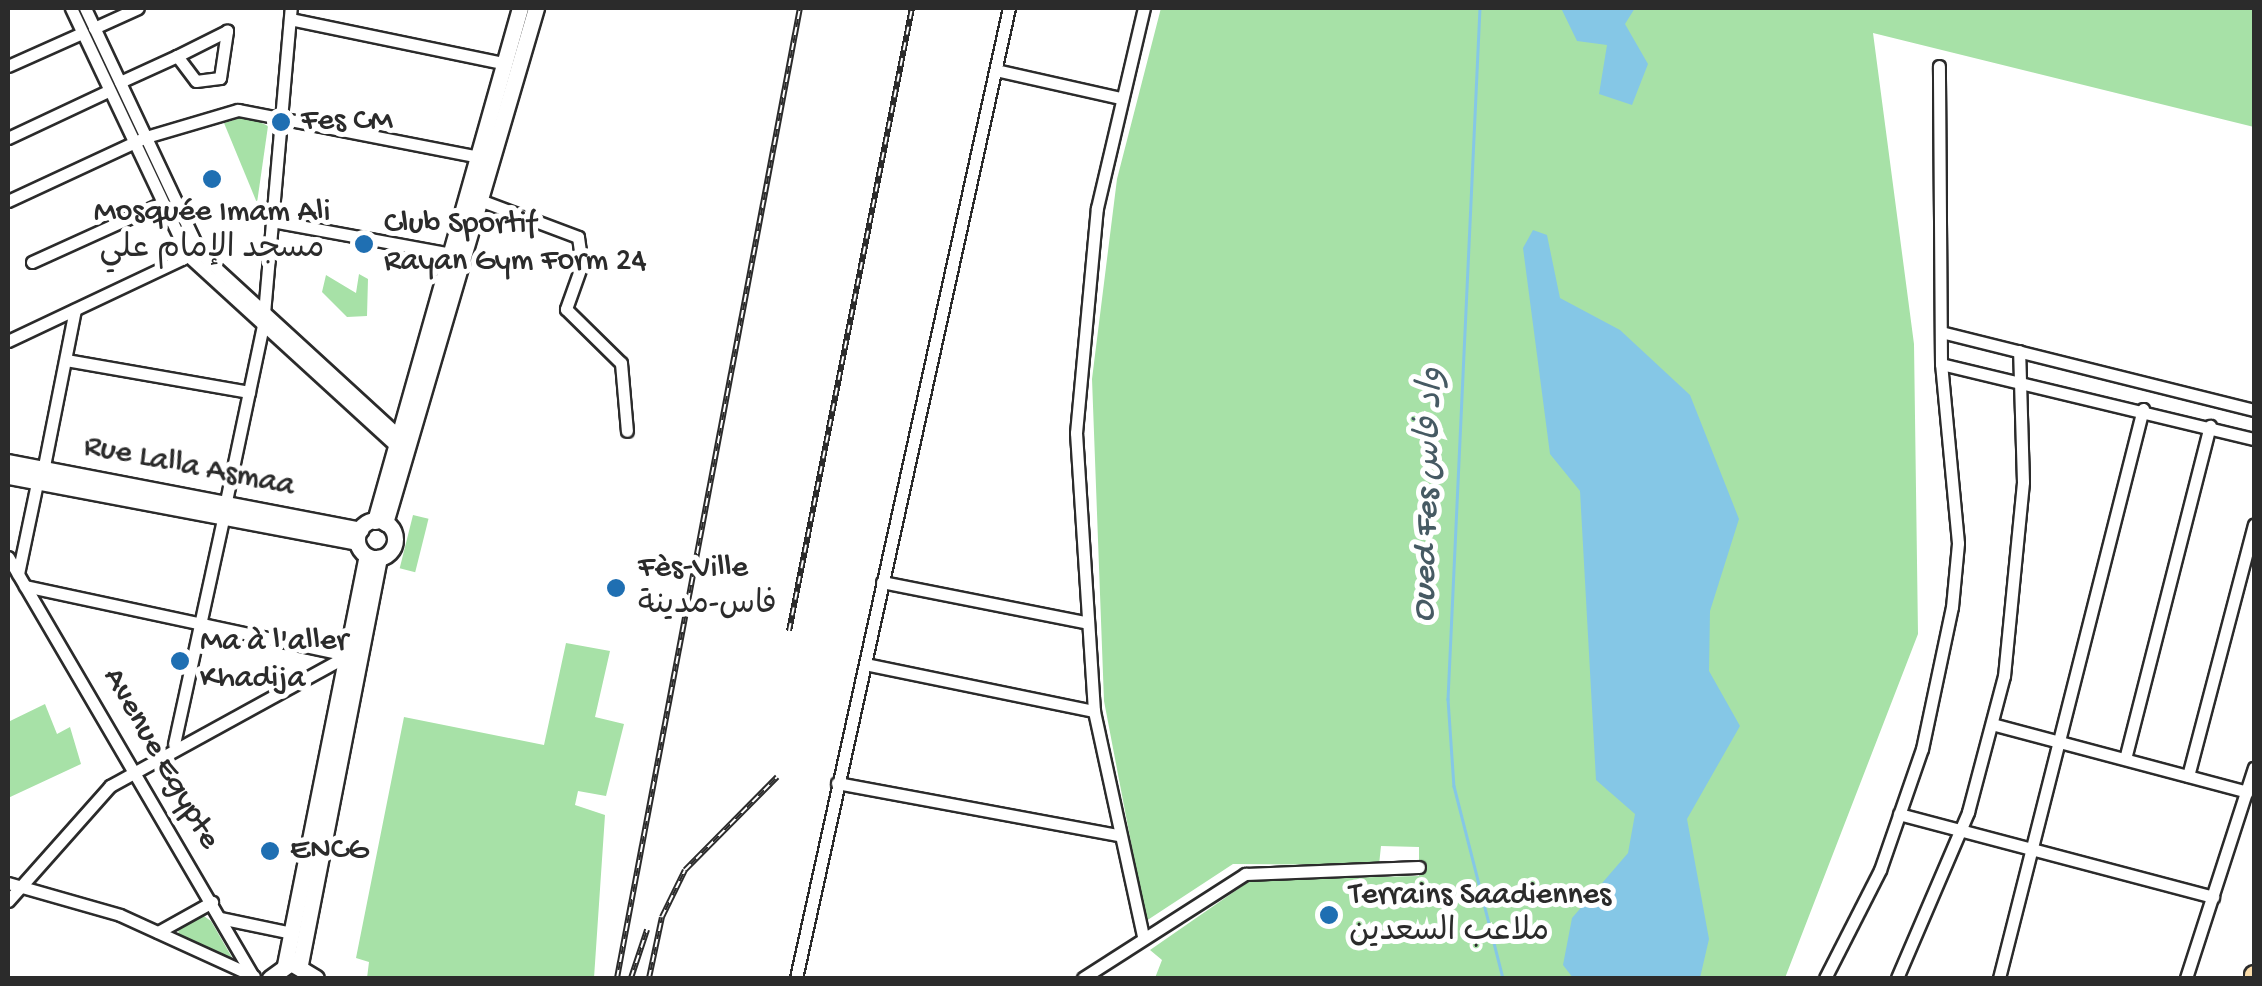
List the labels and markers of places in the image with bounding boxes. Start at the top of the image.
place label: Fes CM [301,103,393,141]
marker: Fes CM [270,111,292,133]
marker: Mosquée Imam Ali مسجد الإمام علي [201,168,223,190]
place label: Mosquée Imam Ali مسجد الإمام علي [94,195,330,270]
place label: Club Sportif Rayan Gym Form 24 [384,207,647,282]
marker: Club Sportif Rayan Gym Form 24 [353,233,375,255]
place label: Fès-Ville فاس-مدينة [638,551,777,626]
marker: Fès-Ville فاس-مدينة [603,575,629,601]
place label: Ma à l'aller Khadija [200,624,348,699]
marker: Ma à l'aller Khadija [169,650,191,672]
place label: ENCG [290,832,368,870]
marker: ENCG [259,840,281,862]
place label: Terrains Saadiennes ملاعب السعدين [1349,878,1611,953]
marker: Terrains Saadiennes ملاعب السعدين [1318,904,1340,926]

